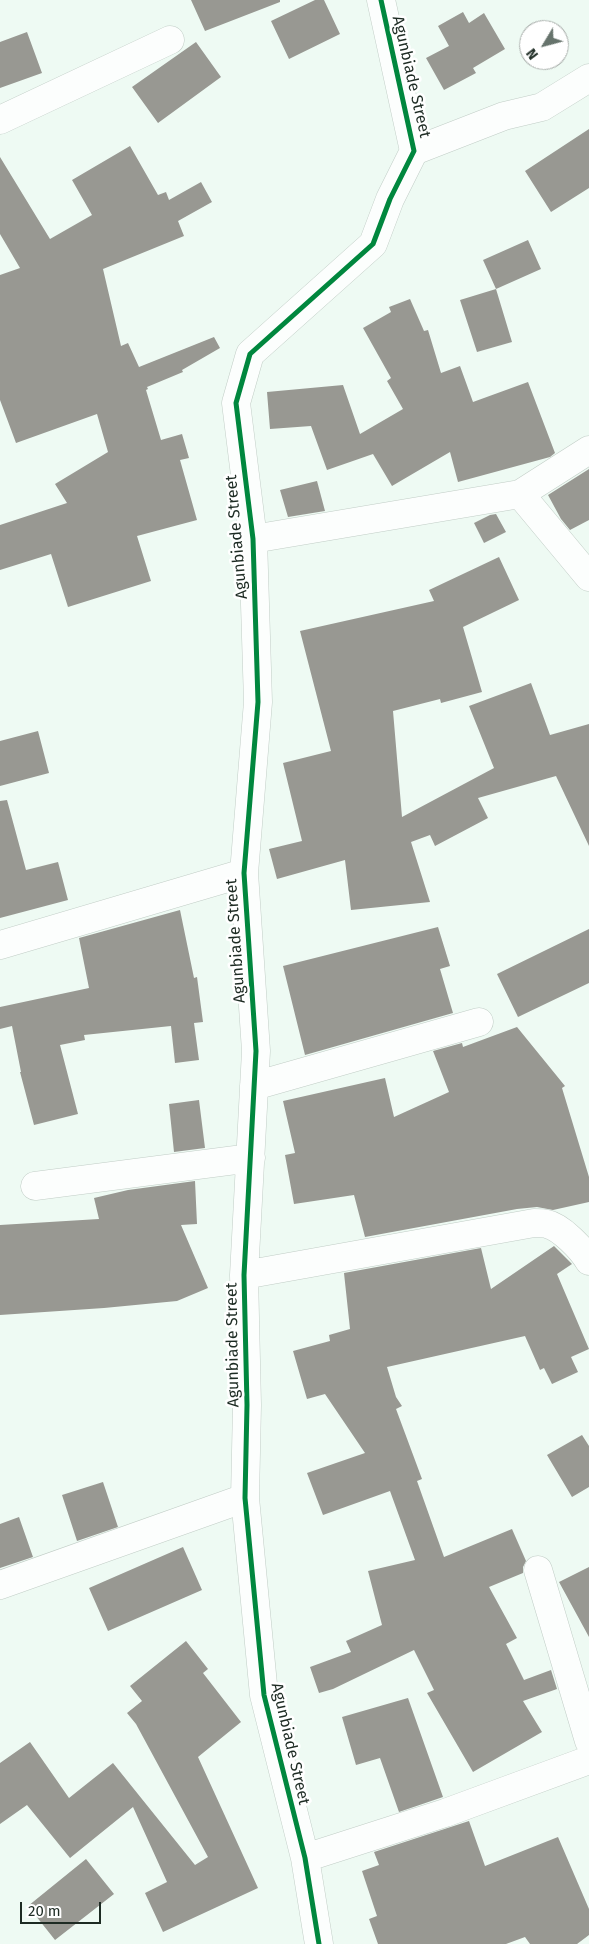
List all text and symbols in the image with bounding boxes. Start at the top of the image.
street label: Agunbiade Street [388,14,434,140]
north arrow [519,20,569,70]
text: N [523,45,542,63]
street label: Agunbiade Street [222,474,252,600]
street label: Agunbiade Street [222,878,250,1004]
street label: Agunbiade Street [222,1283,244,1407]
street label: Agunbiade Street [267,1681,313,1807]
scale bar [22,1892,104,1924]
text: 20 m [28,1902,61,1920]

